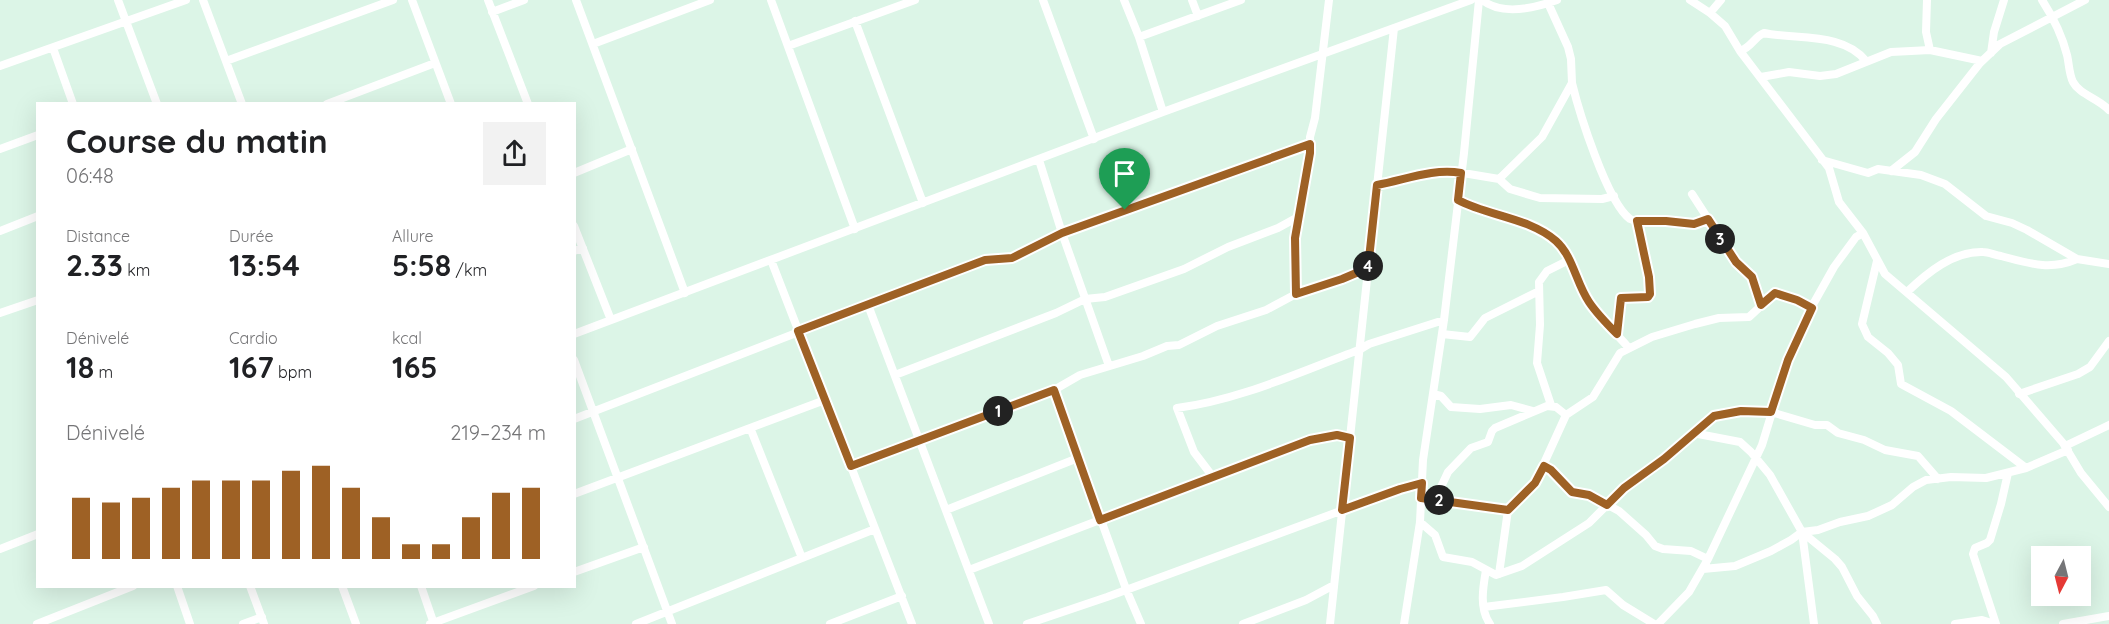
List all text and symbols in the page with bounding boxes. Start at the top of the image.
text: Course du matin [66,120,328,161]
button: share [483,122,546,185]
pin [1099,148,1150,210]
icon: arrive [1108,157,1141,190]
text: 06:48 [66,163,114,188]
pin: 3 [1705,224,1735,254]
text: Distance [66,226,130,246]
text: Durée [229,226,274,246]
text: Allure [392,226,434,246]
text: 3 [1716,229,1724,249]
text: 2.33 [66,246,123,284]
text: 13:54 [229,246,300,284]
text: 5:58 [392,246,451,284]
pin: 4 [1353,251,1383,281]
text: 4 [1363,256,1373,276]
text: km [123,260,150,280]
text: /km [451,260,487,280]
text: Dénivelé [66,328,129,348]
text: Cardio [229,328,278,348]
text: kcal [392,328,422,348]
text: 18 [66,348,94,386]
text: 167 [229,348,274,386]
text: 165 [392,348,438,386]
text: m [94,362,113,382]
text: bpm [274,362,312,382]
pin: 1 [983,396,1013,426]
text: 1 [995,401,1001,421]
text: Dénivelé [66,420,145,445]
text: 219–234 m [450,420,546,445]
pin: 2 [1424,485,1454,515]
text: 2 [1434,490,1444,510]
north arrow [2031,546,2091,606]
map controls [2031,546,2091,606]

